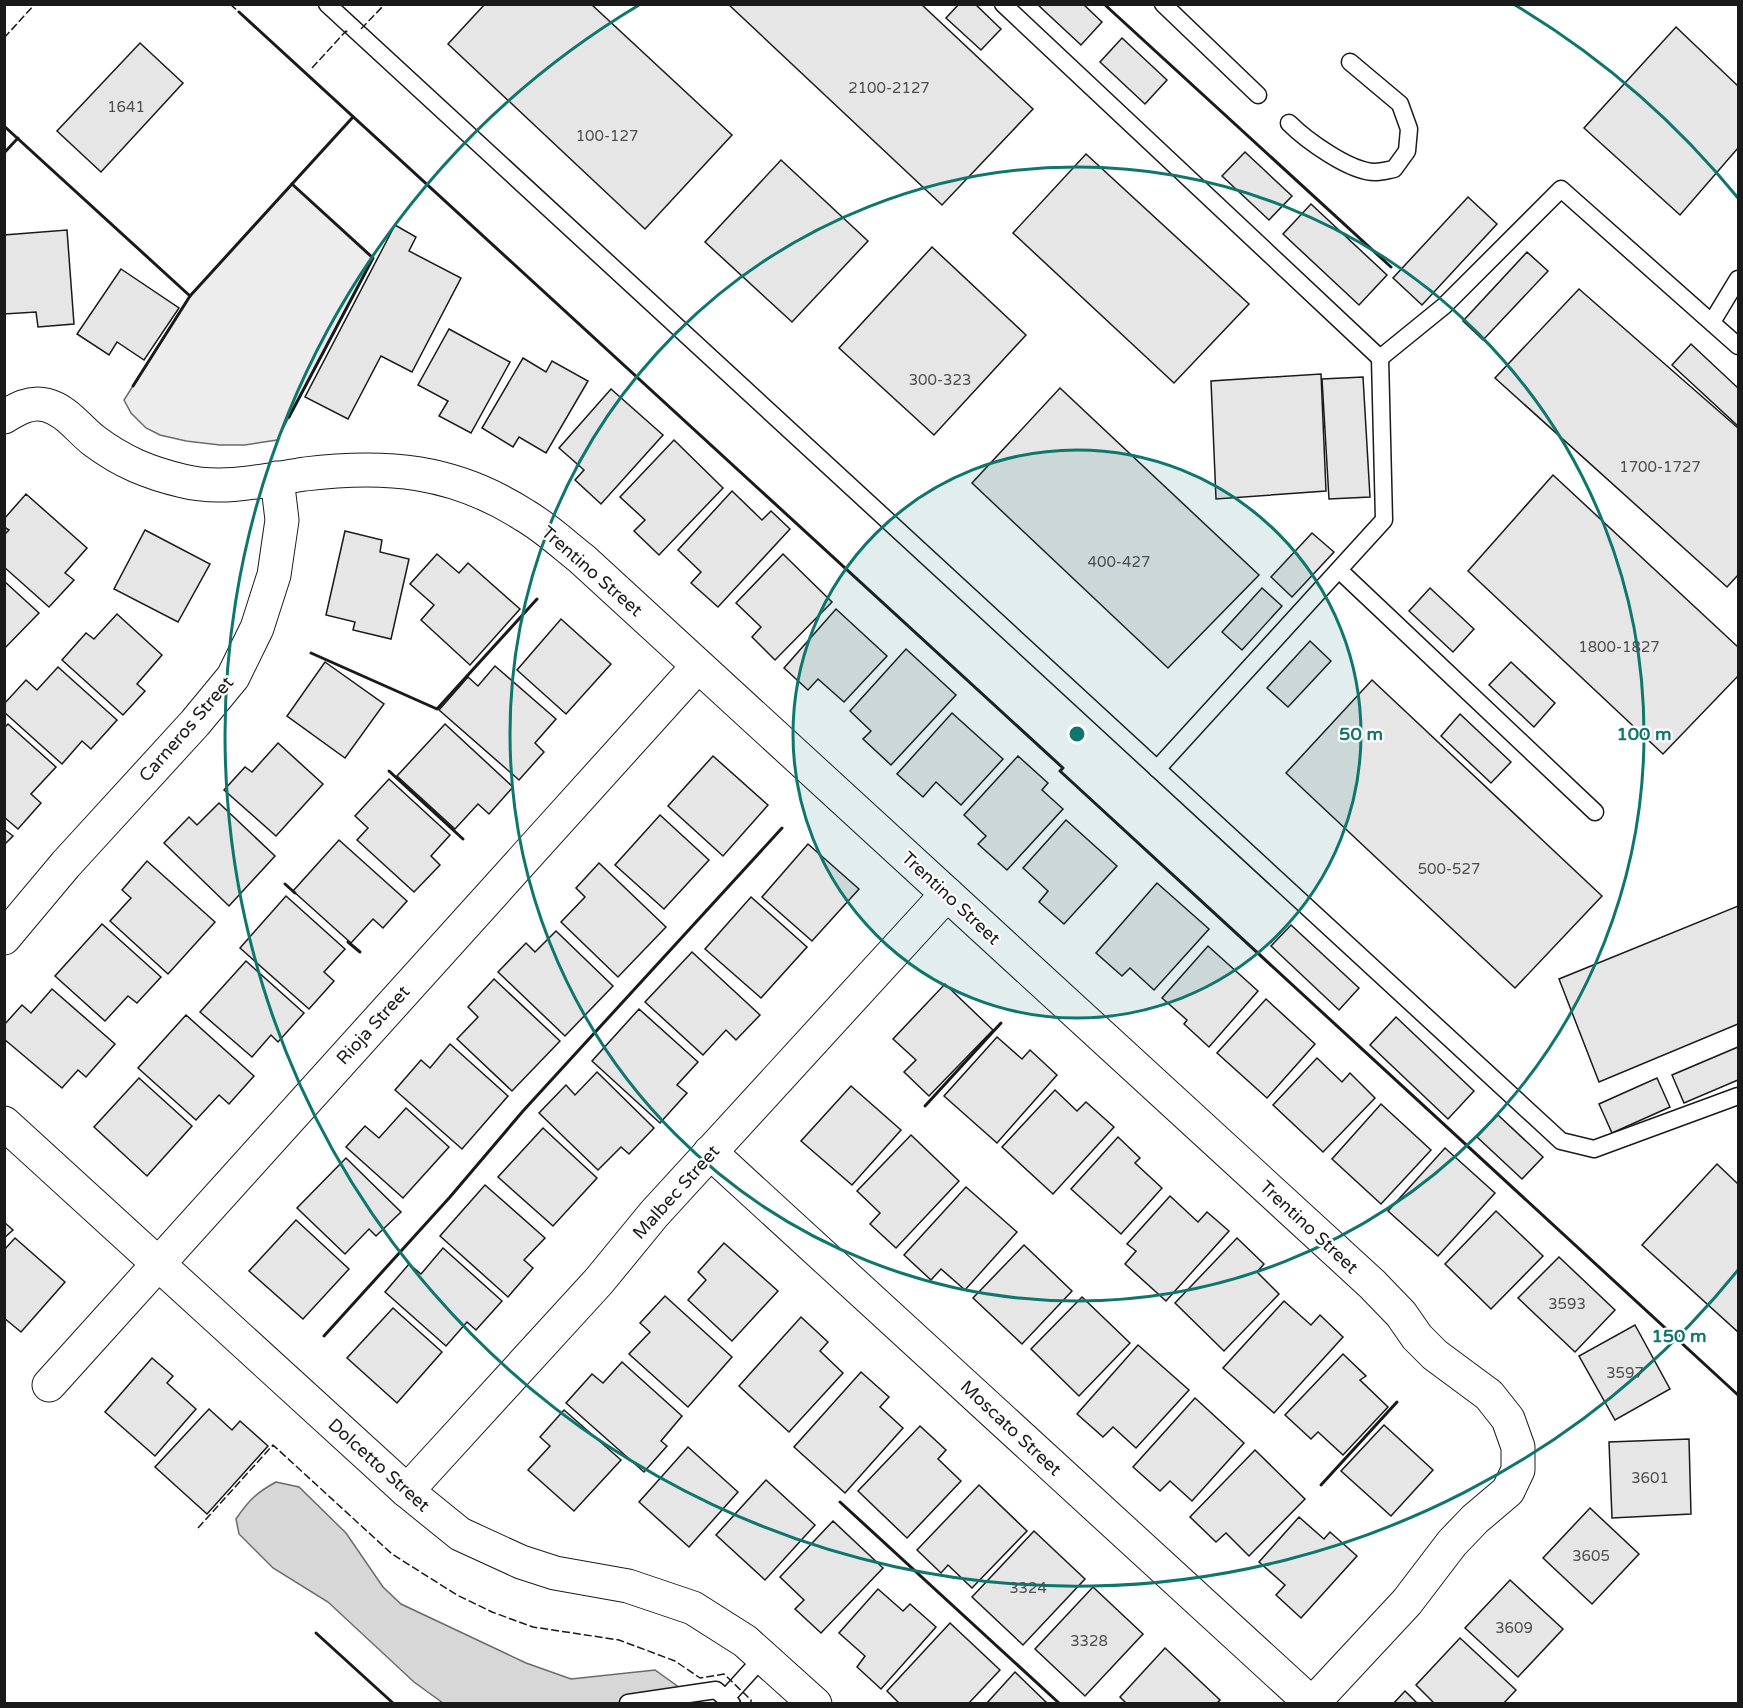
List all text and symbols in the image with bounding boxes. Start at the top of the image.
house number: 2100-2127 [848,79,930,97]
house number: 1641 [107,98,145,116]
house number: 100-127 [576,127,638,145]
house number: 300-323 [909,371,971,389]
house number: 1700-1727 [1619,458,1701,476]
street label: Trentino Street [537,521,647,621]
house number: 400-427 [1088,553,1150,571]
house number: 1800-1827 [1578,638,1660,656]
street label: Carneros Street [134,672,238,786]
text: 50 m [1339,723,1383,745]
text: 100 m [1616,723,1672,745]
centre of rings [1067,724,1087,744]
street label: Trentino Street [897,847,1005,949]
house number: 500-527 [1418,860,1480,878]
street label: Rioja Street [332,981,414,1069]
street label: Malbec Street [628,1140,724,1244]
street label: Trentino Street [1255,1176,1363,1278]
house number: 3593 [1548,1295,1586,1313]
text: 150 m [1651,1325,1707,1347]
house number: 3597 [1606,1364,1644,1382]
street label: Moscato Street [956,1376,1066,1480]
street label: Dolcetto Street [324,1414,434,1516]
house number: 3601 [1631,1469,1669,1487]
house number: 3605 [1572,1547,1610,1565]
house number: 3324 [1009,1579,1047,1597]
house number: 3609 [1495,1619,1533,1637]
house number: 3328 [1070,1632,1108,1650]

